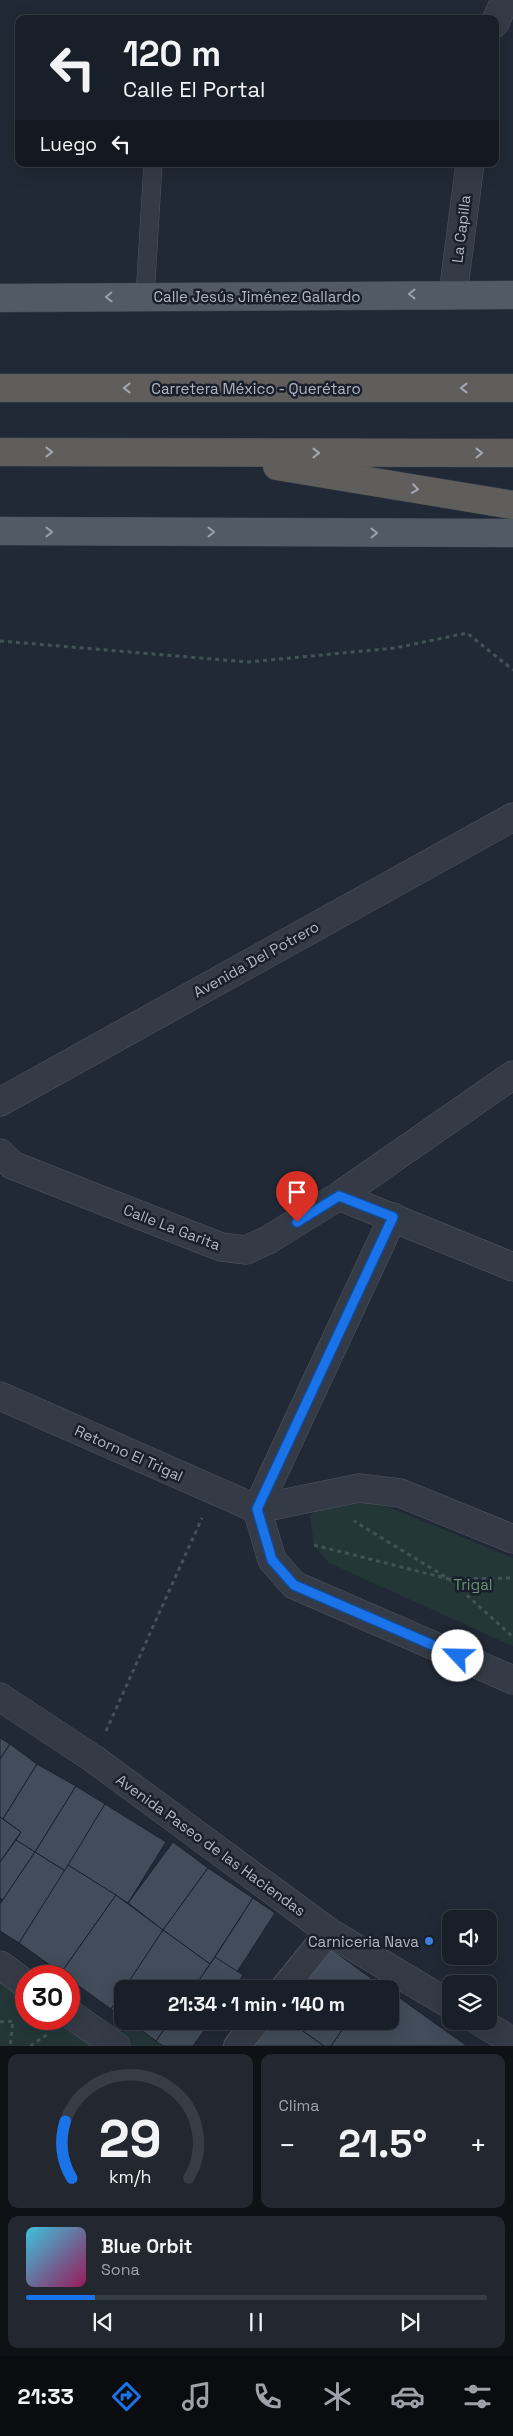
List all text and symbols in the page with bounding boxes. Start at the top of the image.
text: 120 m [123,32,221,76]
icon: left [40,35,105,100]
text: Calle El Portal [123,75,266,103]
icon: left [107,130,135,158]
text: Luego [40,132,97,157]
street label: La Capilla [447,194,475,264]
street label: Calle Jesús Jiménez Gallardo [153,287,361,306]
one-way arrow [408,289,416,300]
one-way arrow [105,292,113,302]
street label: Carretera México - Querétaro [151,379,361,398]
one-way arrow [123,383,130,393]
one-way arrow [460,383,468,393]
one-way arrow [45,447,53,457]
one-way arrow [312,448,320,458]
one-way arrow [475,448,483,458]
one-way arrow [410,483,419,493]
one-way arrow [45,526,53,537]
one-way arrow [208,527,215,537]
one-way arrow [370,528,378,538]
street label: Avenida Del Potrero [190,917,322,1001]
pin [276,1171,318,1222]
icon: arrive [283,1178,311,1206]
street label: Calle La Garita [121,1200,224,1254]
street label: Retorno El Trigal [72,1421,186,1485]
park label: Trigal [454,1575,492,1594]
position arrow [431,1629,483,1681]
street label: Avenida Paseo de las Haciendas [113,1770,310,1920]
map controls [442,1910,497,2030]
button: sound [442,1910,497,1965]
place label: Carniceria Nava [308,1932,419,1951]
marker: Carniceria Nava [423,1935,435,1947]
speed limit sign: 30 [15,1965,80,2030]
button: layers [442,1975,497,2030]
text: 21:34 · 1 min · 140 m [168,1992,345,2017]
text: Clima [279,2095,320,2116]
text: 29 [99,2106,162,2172]
text: 21.5° [338,2120,427,2168]
text: − [279,2127,296,2163]
text: + [470,2127,487,2163]
text: km/h [109,2165,152,2188]
text: Blue Orbit [101,2234,192,2259]
text: Sona [101,2259,140,2280]
icon: previous [89,2308,117,2336]
icon: pause [242,2308,270,2336]
icon: next [396,2308,424,2336]
icon: directions [109,2379,144,2414]
icon: music [179,2379,214,2414]
icon: phone [250,2379,285,2414]
icon: climate [320,2379,355,2414]
icon: car [390,2379,425,2414]
icon: filters [460,2379,495,2414]
text: 21:33 [18,2382,74,2410]

